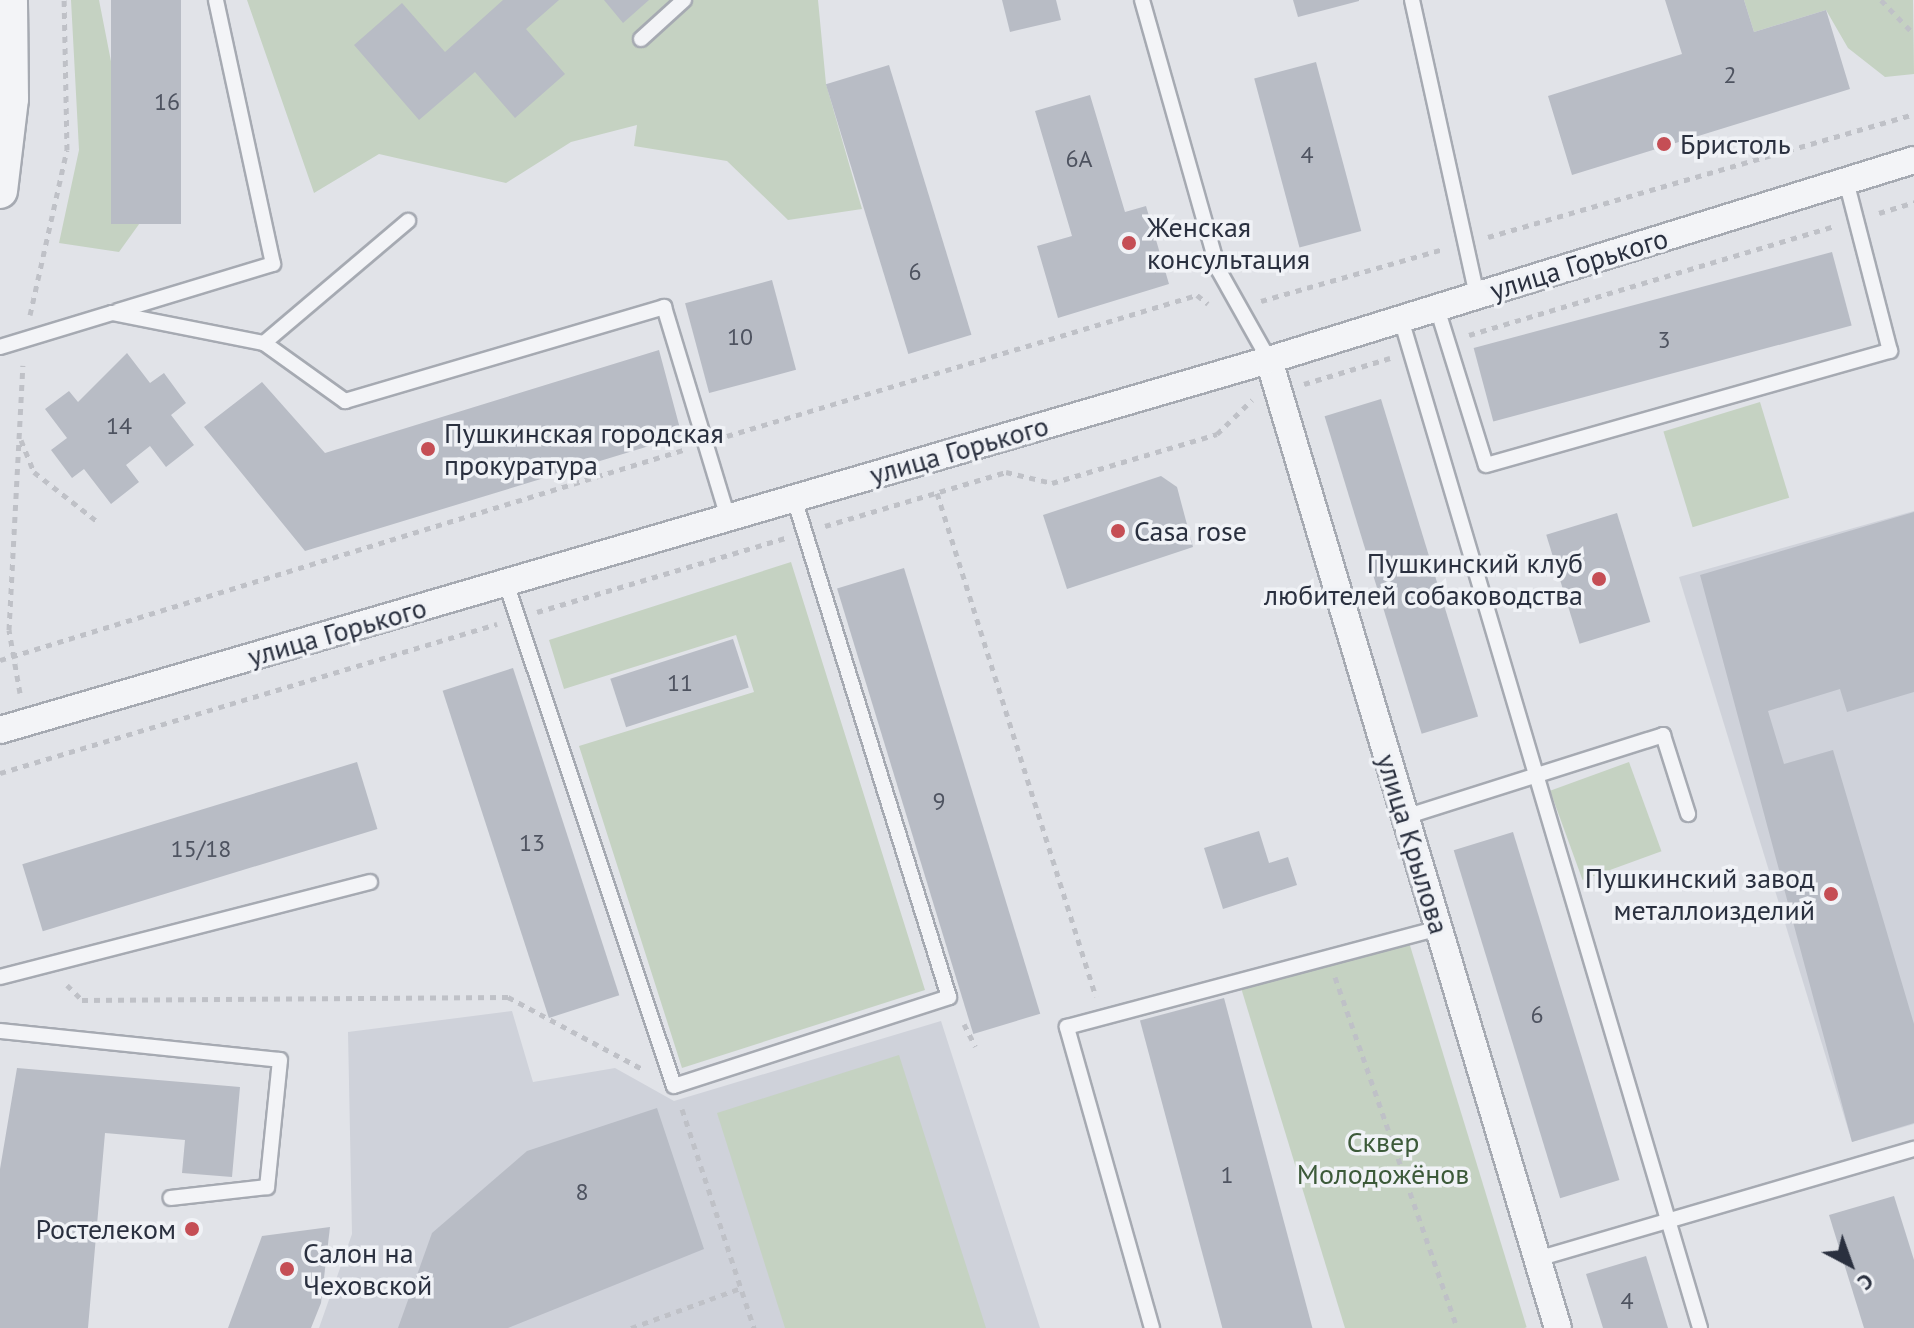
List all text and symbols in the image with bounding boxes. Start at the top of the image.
house number: 2 [1723,61,1737,89]
house number: 16 [154,88,180,116]
place label: Бристоль [1680,127,1791,161]
marker: Бристоль [1655,135,1673,153]
house number: 4 [1300,141,1314,169]
house number: 6А [1065,145,1093,173]
place label: Женская консультация [1147,210,1310,276]
street label: улица Горького [1486,221,1672,307]
marker: Женская консультация [1118,232,1140,254]
house number: 6 [908,258,922,286]
house number: 10 [727,323,753,351]
house number: 3 [1657,326,1671,354]
street label: улица Горького [866,408,1052,492]
house number: 14 [106,412,132,440]
place label: Пушкинская городская прокуратура [444,416,724,482]
marker: Пушкинская городская прокуратура [419,440,437,458]
place label: Casa rose [1134,514,1247,548]
marker: Casa rose [1109,522,1127,540]
place label: Пушкинский клуб любителей собаководства [1264,546,1583,612]
marker: Пушкинский клуб любителей собаководства [1590,570,1608,588]
street label: улица Горького [244,590,430,674]
house number: 11 [667,669,693,697]
street label: улица Крылова [1370,750,1456,938]
house number: 9 [932,787,946,815]
house number: 13 [519,829,545,857]
house number: 15/18 [171,835,231,863]
place label: Пушкинский завод металлоизделий [1585,861,1815,927]
marker: Пушкинский завод металлоизделий [1822,885,1840,903]
house number: 6 [1530,1001,1544,1029]
park label: Сквер Молодожёнов [1297,1125,1469,1191]
house number: 1 [1220,1161,1234,1189]
house number: 8 [575,1178,589,1206]
place label: Ростелеком [35,1212,176,1246]
marker: Ростелеком [183,1220,201,1238]
north arrow [1810,1224,1890,1304]
place label: Салон на Чеховской [303,1236,432,1302]
marker: Салон на Чеховской [278,1260,296,1278]
text: С [1852,1268,1880,1297]
house number: 4 [1620,1287,1634,1315]

